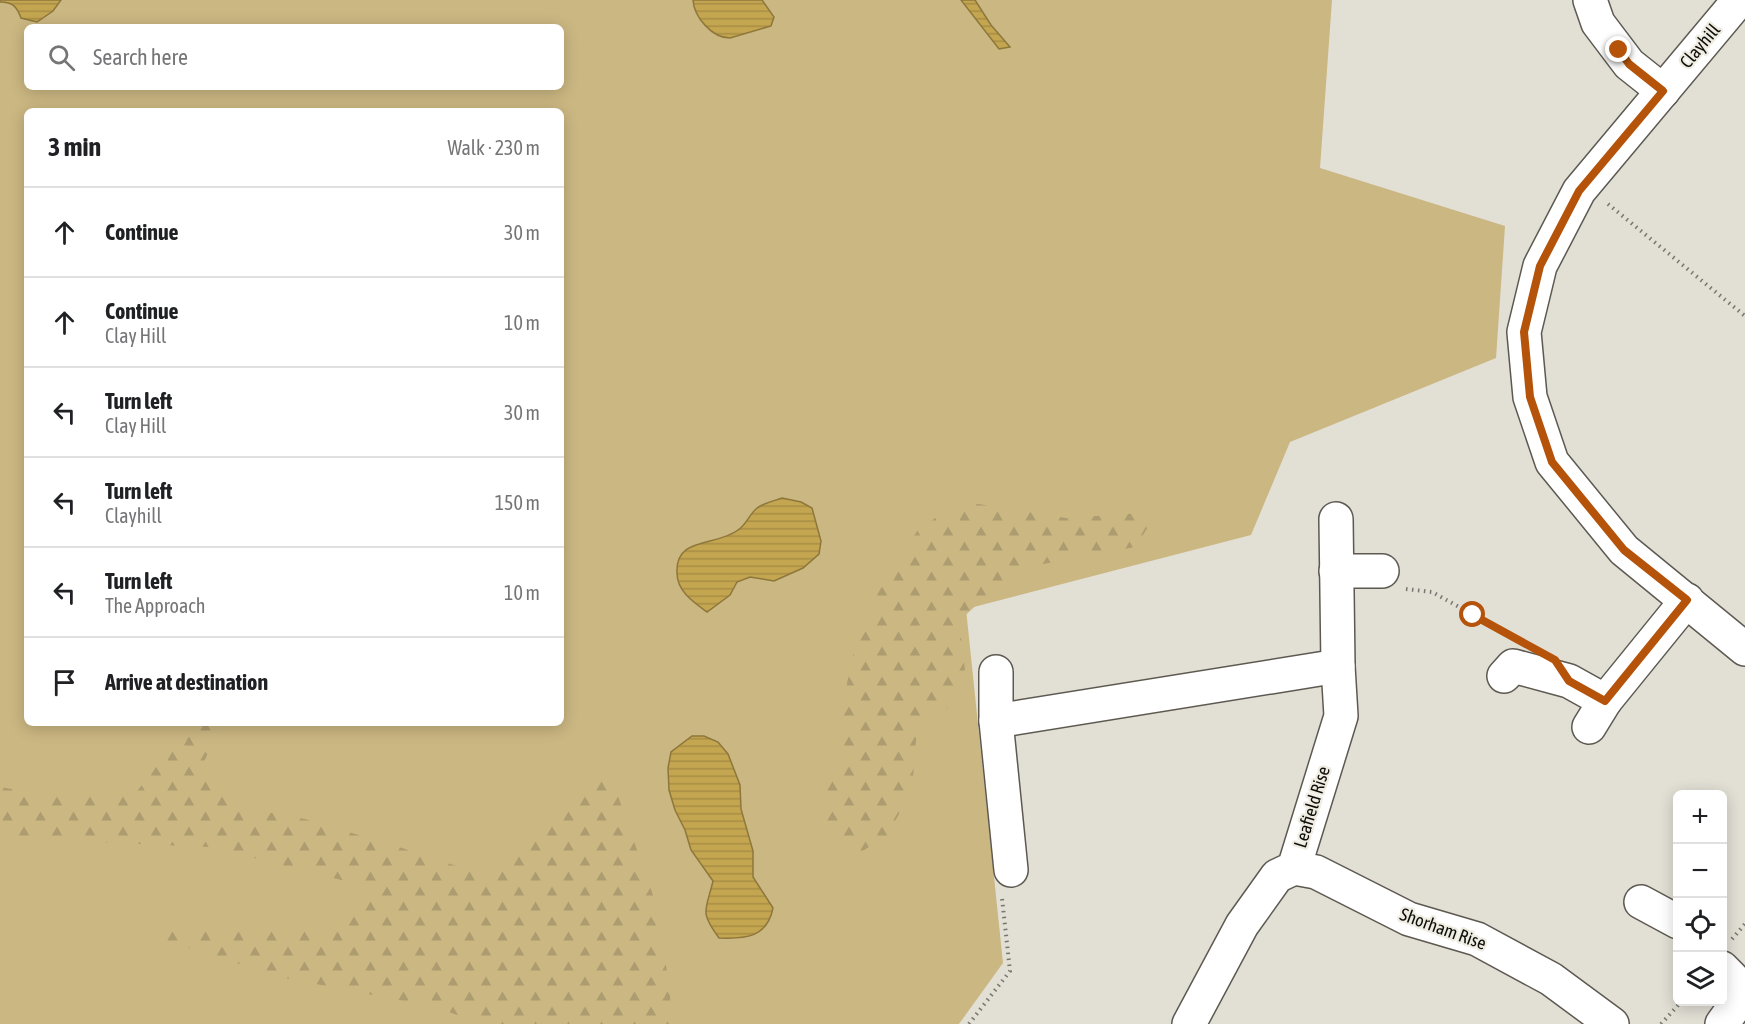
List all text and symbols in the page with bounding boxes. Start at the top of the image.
street label: Clayhill [1675,19,1724,72]
search box [24,24,564,90]
route end [1605,36,1631,62]
icon: search [45,41,78,74]
text: Search here [93,44,188,70]
text: 3 min [48,132,101,162]
text: Walk · 230 m [448,136,540,159]
icon: ahead [48,216,81,249]
text: Continue [105,219,179,245]
text: 30 m [504,221,540,244]
text: Continue [105,298,179,324]
icon: ahead [48,306,81,339]
text: 10 m [504,311,540,334]
text: Clay Hill [105,324,166,347]
text: Turn left [105,388,172,414]
icon: left [48,396,81,429]
text: 30 m [504,401,540,424]
text: Clay Hill [105,414,166,437]
text: Turn left [105,478,172,504]
icon: left [48,486,81,519]
text: 150 m [495,491,540,514]
text: Clayhill [105,504,162,527]
text: Turn left [105,568,172,594]
icon: left [48,576,81,609]
text: 10 m [504,581,540,604]
text: The Approach [105,594,205,617]
route start [1459,601,1485,627]
icon: arrive [48,666,81,699]
text: Arrive at destination [105,669,268,695]
street label: Leafield Rise [1289,764,1334,850]
map controls [1673,790,1727,1006]
button: + [1673,790,1727,844]
button: − [1673,844,1727,898]
button: locate [1673,898,1727,952]
street label: Shorham Rise [1397,903,1489,954]
button: layers [1673,952,1727,1006]

